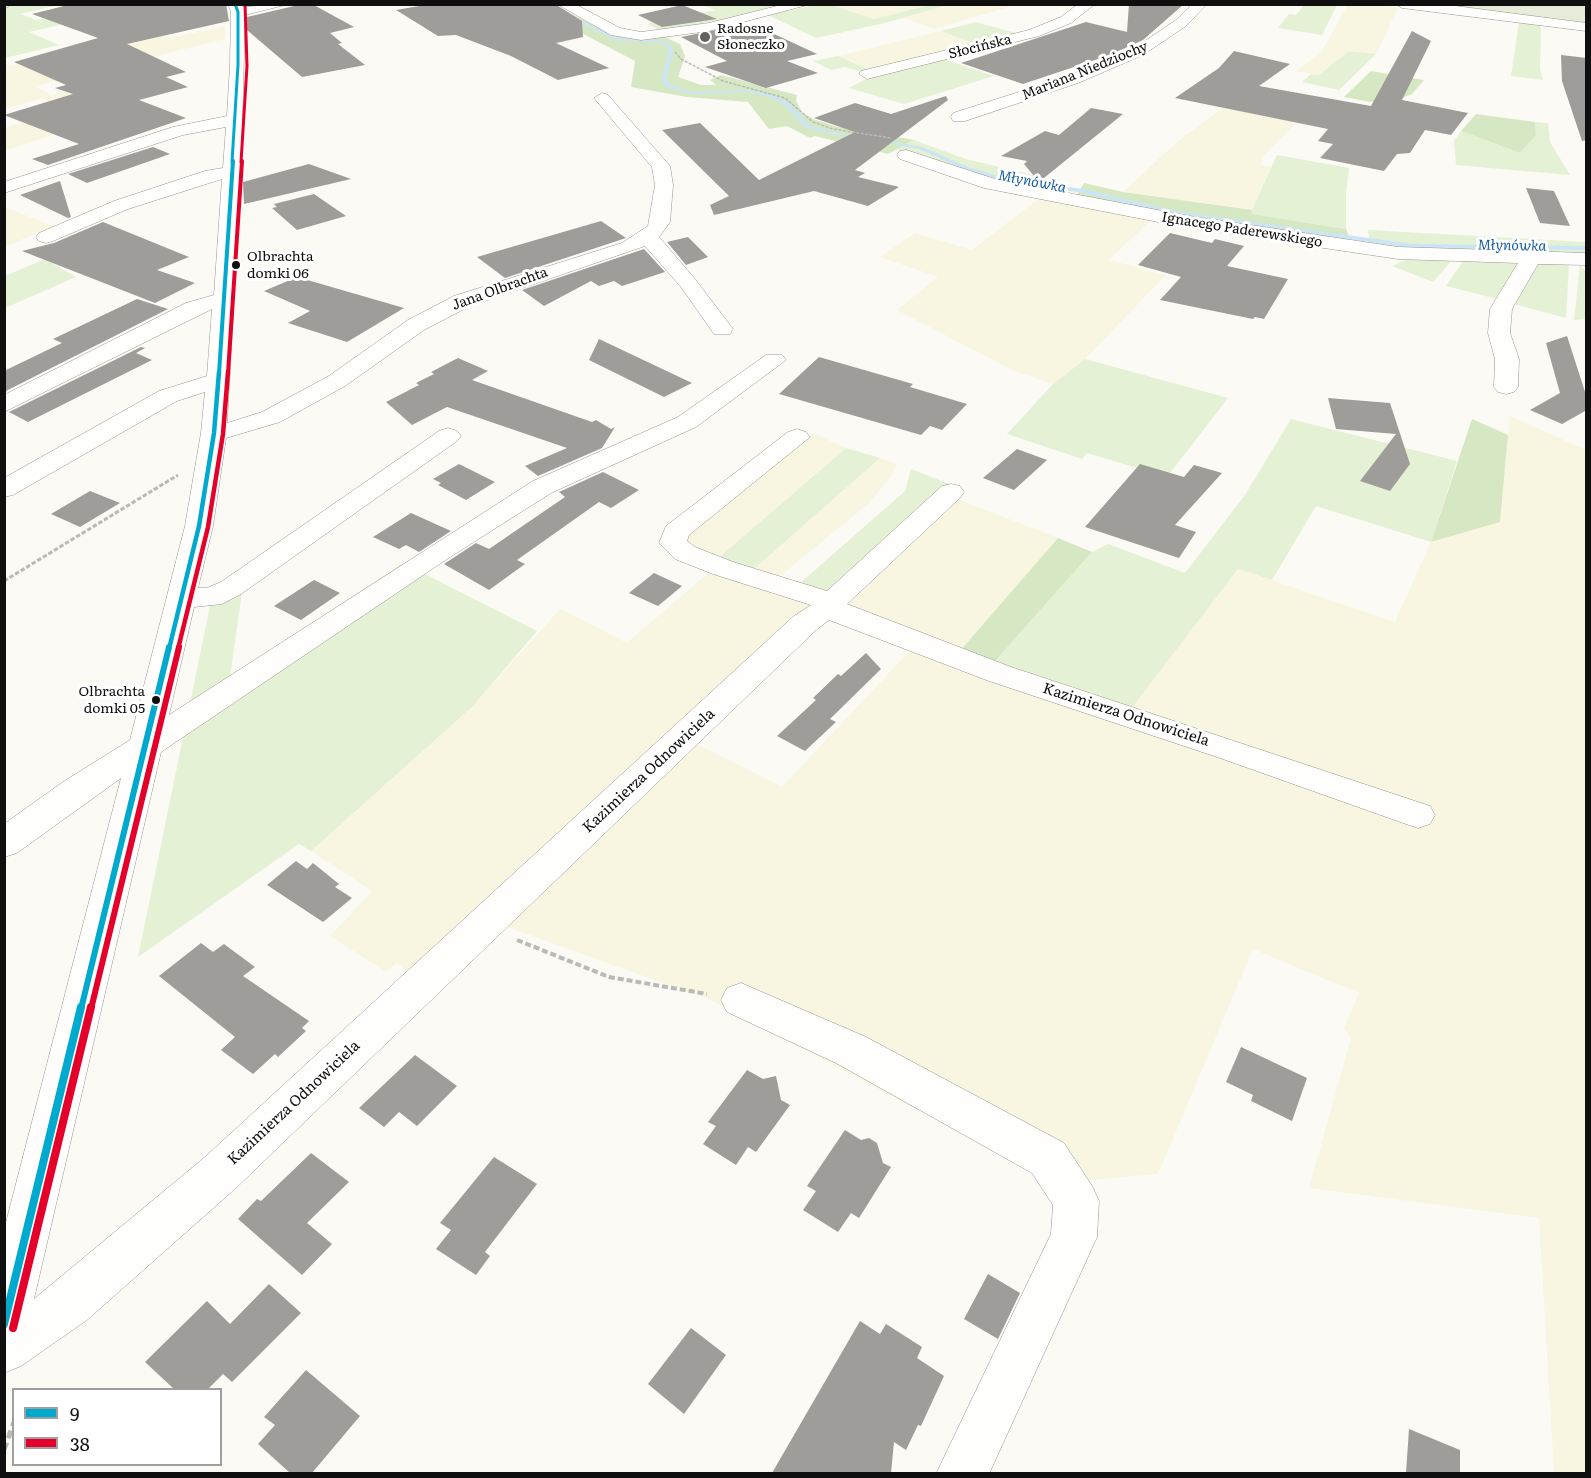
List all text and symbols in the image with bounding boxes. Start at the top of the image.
place label: Radosne Słoneczko [717,21,785,54]
marker: Radosne Słoneczko [698,30,712,44]
street label: Słocińska [947,31,1013,63]
street label: Mariana Niedziochy [1020,38,1150,104]
water label: Młynówka [997,167,1067,197]
street label: Ignacego Paderewskiego [1160,209,1324,251]
water label: Młynówka [1477,237,1547,255]
place label: Olbrachta domki 06 [247,249,313,282]
marker: Olbrachta domki 06 [230,259,242,271]
street label: Jana Olbrachta [450,264,550,314]
street label: Kazimierza Odnowiciela [1040,680,1212,750]
place label: Olbrachta domki 05 [79,684,145,716]
marker: Olbrachta domki 05 [150,694,162,706]
street label: Kazimierza Odnowiciela [579,705,719,837]
street label: Kazimierza Odnowiciela [224,1037,364,1169]
legend [12,1388,222,1466]
text: 9 [70,1400,79,1427]
text: 38 [70,1430,90,1457]

